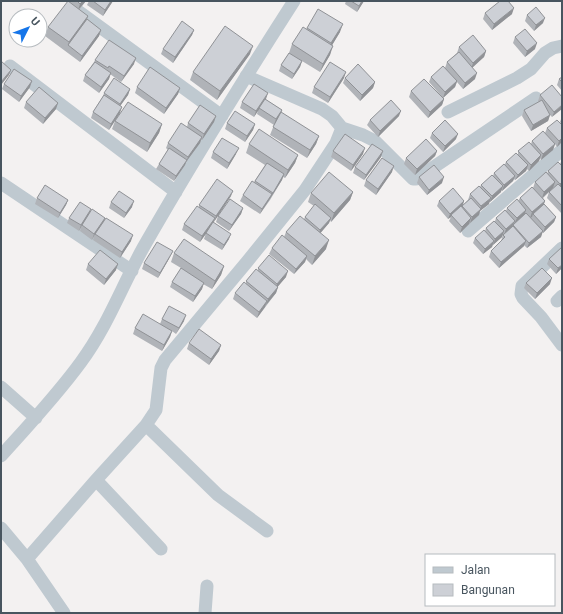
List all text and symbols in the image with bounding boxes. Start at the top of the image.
north arrow [8,8,48,48]
text: U [28,15,42,29]
legend [425,554,555,606]
text: Jalan [461,563,490,577]
text: Bangunan [461,583,515,597]

